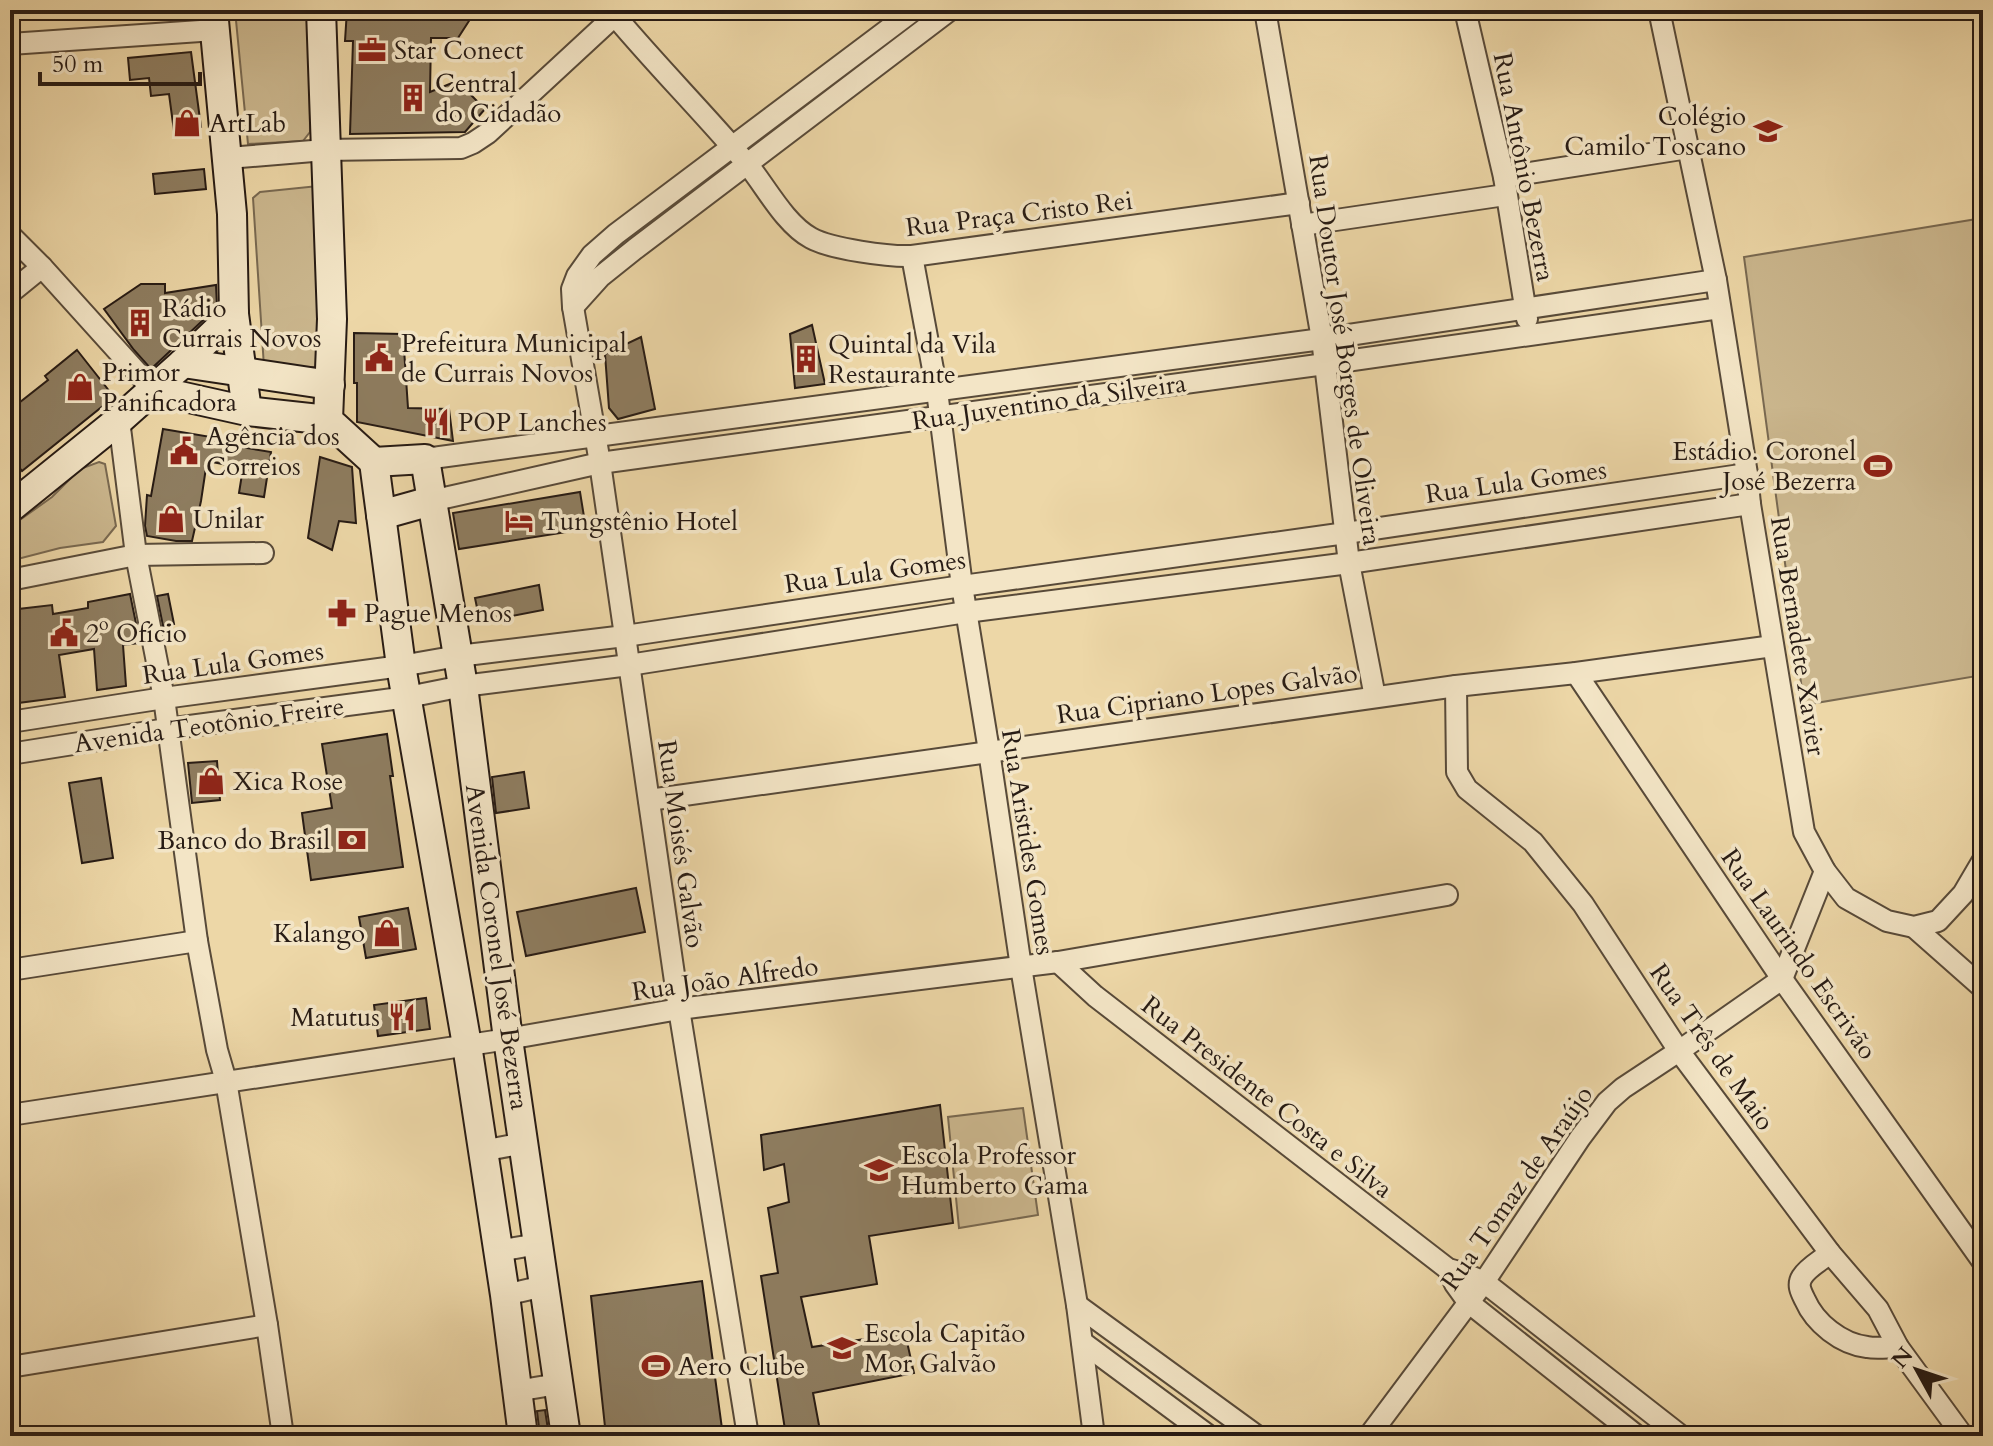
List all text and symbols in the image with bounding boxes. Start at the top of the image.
place label: Star Conect [394,33,524,68]
office icon: Star Conect [357,35,387,65]
scale bar [40,36,200,86]
text: 50 m [52,48,104,81]
street label: Rua Antônio Bezerra [1485,50,1563,284]
place label: Central do Cidadão [435,66,561,131]
building icon: Central do Cidadão [398,83,428,113]
place label: Colégio Camilo Toscano [1564,99,1746,164]
place label: ArtLab [209,106,286,141]
shop icon: ArtLab [172,108,202,138]
school or university icon: Colégio Camilo Toscano [1753,116,1783,146]
street label: Rua Doutor José Borges de Oliveira [1300,152,1390,548]
street label: Rua Praça Cristo Rei [903,183,1135,245]
place label: Rádio Currais Novos [162,291,321,356]
building icon: Rádio Currais Novos [125,308,155,338]
place label: Prefeitura Municipal de Currais Novos [401,326,627,391]
place label: Quintal da Vila Restaurante [828,327,996,392]
public building icon: Prefeitura Municipal de Currais Novos [364,343,394,373]
building icon: Quintal da Vila Restaurante [791,344,821,374]
place label: Primor Panificadora [102,355,237,420]
street label: Rua Juventino da Silveira [910,365,1188,439]
shop icon: Primor Panificadora [65,372,95,402]
place label: POP Lanches [458,405,607,440]
restaurant icon: POP Lanches [421,407,451,437]
place label: Agência dos Correios [206,419,340,484]
place label: Estádio. Coronel José Bezerra [1672,434,1856,499]
public building icon: Agência dos Correios [169,436,199,466]
sports icon: Estádio. Coronel José Bezerra [1863,451,1893,481]
street label: Rua Lula Gomes [1423,452,1609,512]
place label: Unilar [193,502,264,537]
shop icon: Unilar [156,504,186,534]
place label: Tungstênio Hotel [541,504,738,539]
hotel icon: Tungstênio Hotel [504,506,534,536]
street label: Rua Bernadete Xavier [1762,514,1834,759]
street label: Rua Lula Gomes [782,542,968,602]
place label: Pague Menos [364,596,512,631]
pharmacy icon: Pague Menos [327,598,357,628]
place label: 2º Ofício [86,616,187,651]
public building icon: 2º Ofício [49,618,79,648]
street label: Rua Lula Gomes [140,633,326,693]
street label: Rua Cipriano Lopes Galvão [1054,656,1360,732]
street label: Avenida Teotônio Freire [72,689,346,761]
street label: Rua Aristides Gomes [993,726,1063,958]
street label: Rua Moisés Galvão [649,738,713,950]
place label: Xica Rose [233,764,343,799]
shop icon: Xica Rose [196,766,226,796]
street label: Avenida Coronel José Bezerra [457,782,537,1112]
place label: Banco do Brasil [158,823,330,858]
bank icon: Banco do Brasil [337,825,367,855]
street label: Rua Laurindo Escrivão [1713,842,1885,1066]
place label: Kalango [273,916,365,951]
shop icon: Kalango [372,918,402,948]
street label: Rua João Alfredo [630,949,820,1009]
street label: Rua Três de Maio [1641,957,1783,1137]
street label: Rua Presidente Costa e Silva [1134,988,1400,1206]
place label: Matutus [291,1000,380,1035]
restaurant icon: Matutus [387,1002,417,1032]
street label: Rua Tomaz de Araújo [1433,1078,1601,1298]
place label: Escola Professor Humberto Gama [901,1138,1089,1203]
school or university icon: Escola Professor Humberto Gama [864,1155,894,1185]
place label: Escola Capitão Mor Galvão [864,1316,1025,1381]
north arrow [1877,1330,1957,1410]
school or university icon: Escola Capitão Mor Galvão [827,1333,857,1363]
text: N [1885,1341,1920,1375]
place label: Aero Clube [678,1349,805,1384]
sports icon: Aero Clube [641,1351,671,1381]

